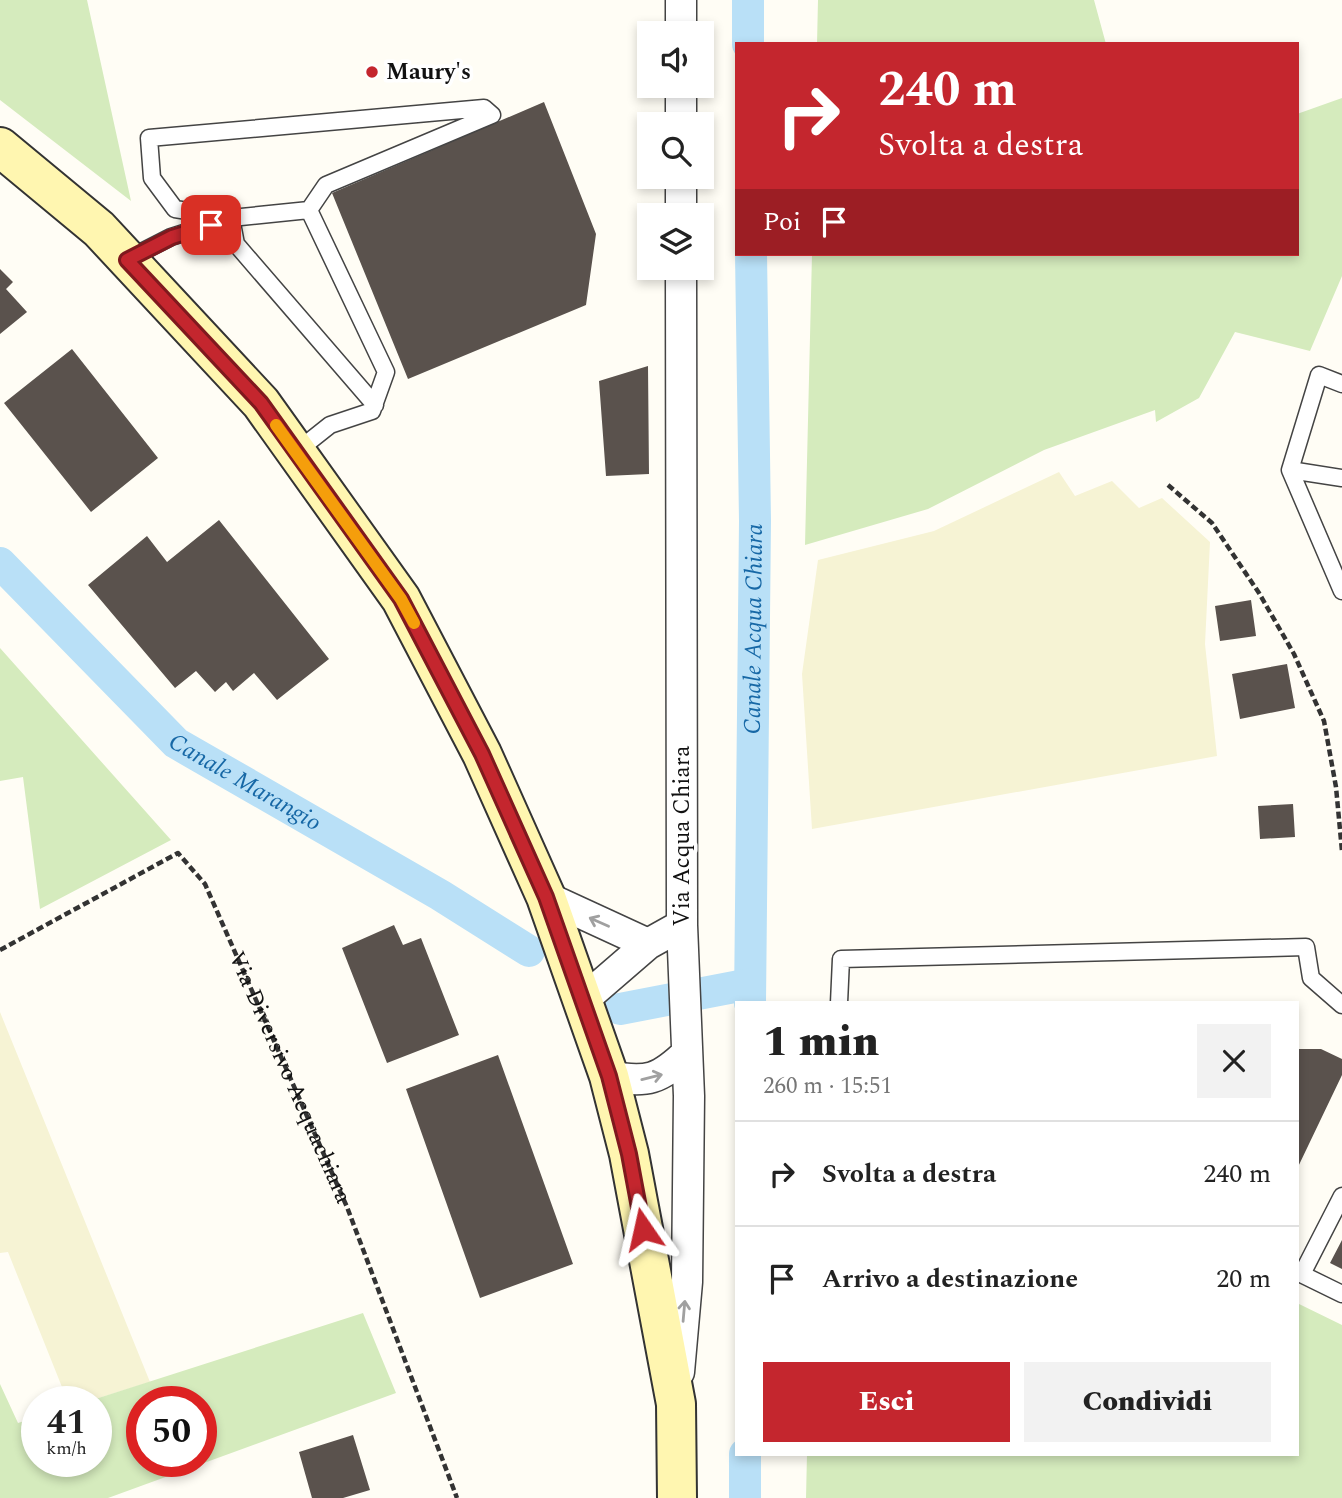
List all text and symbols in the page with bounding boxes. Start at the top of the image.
map controls [637,21,714,280]
button: sound [637,21,714,98]
text: 240 m [878,53,1017,128]
place label: Maury's [386,55,471,90]
marker: Maury's [364,64,380,80]
icon: right [763,70,854,161]
button: search [637,112,714,189]
text: Svolta a destra [878,121,1084,170]
pin [181,195,241,255]
text: Poi [763,202,801,242]
button: layers [637,203,714,280]
icon: arrive [815,203,853,241]
icon: arrive [192,206,230,244]
water label: Canale Acqua Chiara [735,523,773,735]
water label: Canale Marangio [161,724,328,841]
street label: Via Acqua Chiara [665,746,700,926]
one-way arrow [589,915,610,928]
street label: Via Diversivo Acquachiara [219,946,361,1209]
text: 1 min [763,1011,879,1074]
button: close [1197,1024,1271,1098]
text: 260 m · 15:51 [763,1069,892,1104]
one-way arrow [640,1070,663,1083]
text: Svolta a destra [822,1154,996,1194]
text: 240 m [1203,1154,1271,1194]
icon: right [763,1155,801,1193]
position arrow [606,1192,680,1266]
text: Arrivo a destinazione [822,1259,1078,1299]
text: 20 m [1216,1259,1271,1299]
icon: arrive [763,1260,801,1298]
one-way arrow [678,1300,691,1323]
button: Esci [763,1362,1010,1442]
button: Condividi [1024,1362,1271,1442]
speed limit sign: 50 [126,1386,217,1477]
text: 41 [47,1396,86,1449]
text: km/h [46,1435,87,1462]

